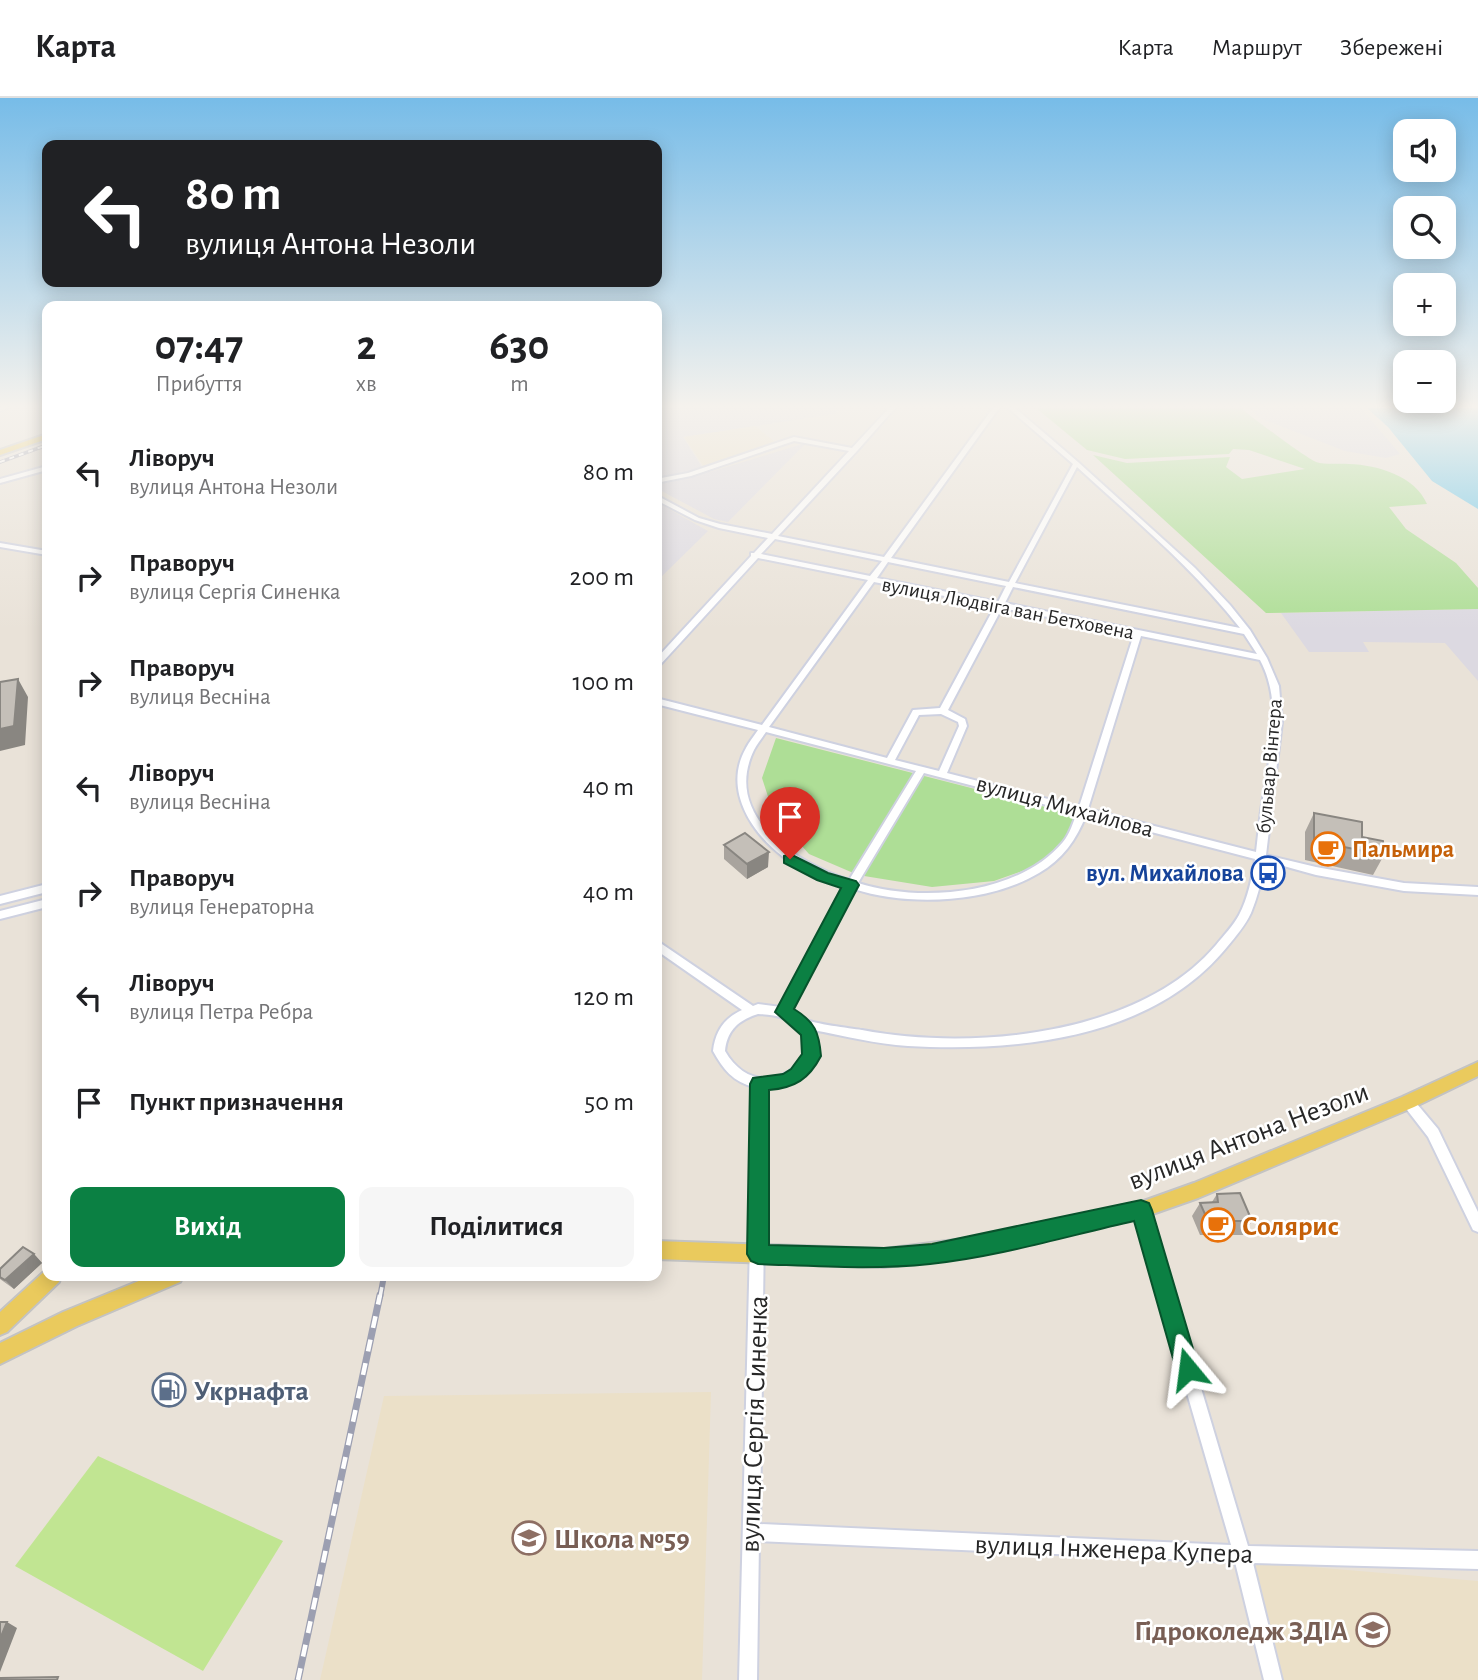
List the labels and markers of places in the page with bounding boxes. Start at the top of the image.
pin [760,787,820,859]
cafe icon: Пальмира [1309,830,1347,868]
place label: Пальмира [1352,838,1454,862]
bus stop icon: вул. Михайлова [1249,854,1287,892]
place label: вул. Михайлова [1086,862,1244,886]
cafe icon: Солярис [1199,1206,1237,1244]
place label: Солярис [1242,1213,1339,1241]
fuel station icon: Укрнафта [150,1371,188,1409]
place label: Укрнафта [194,1378,309,1406]
school or university icon: Школа №59 [510,1519,548,1557]
place label: Школа №59 [554,1526,690,1554]
school or university icon: Гідроколедж ЗДIА [1354,1611,1392,1649]
place label: Гідроколедж ЗДIА [1134,1618,1348,1646]

